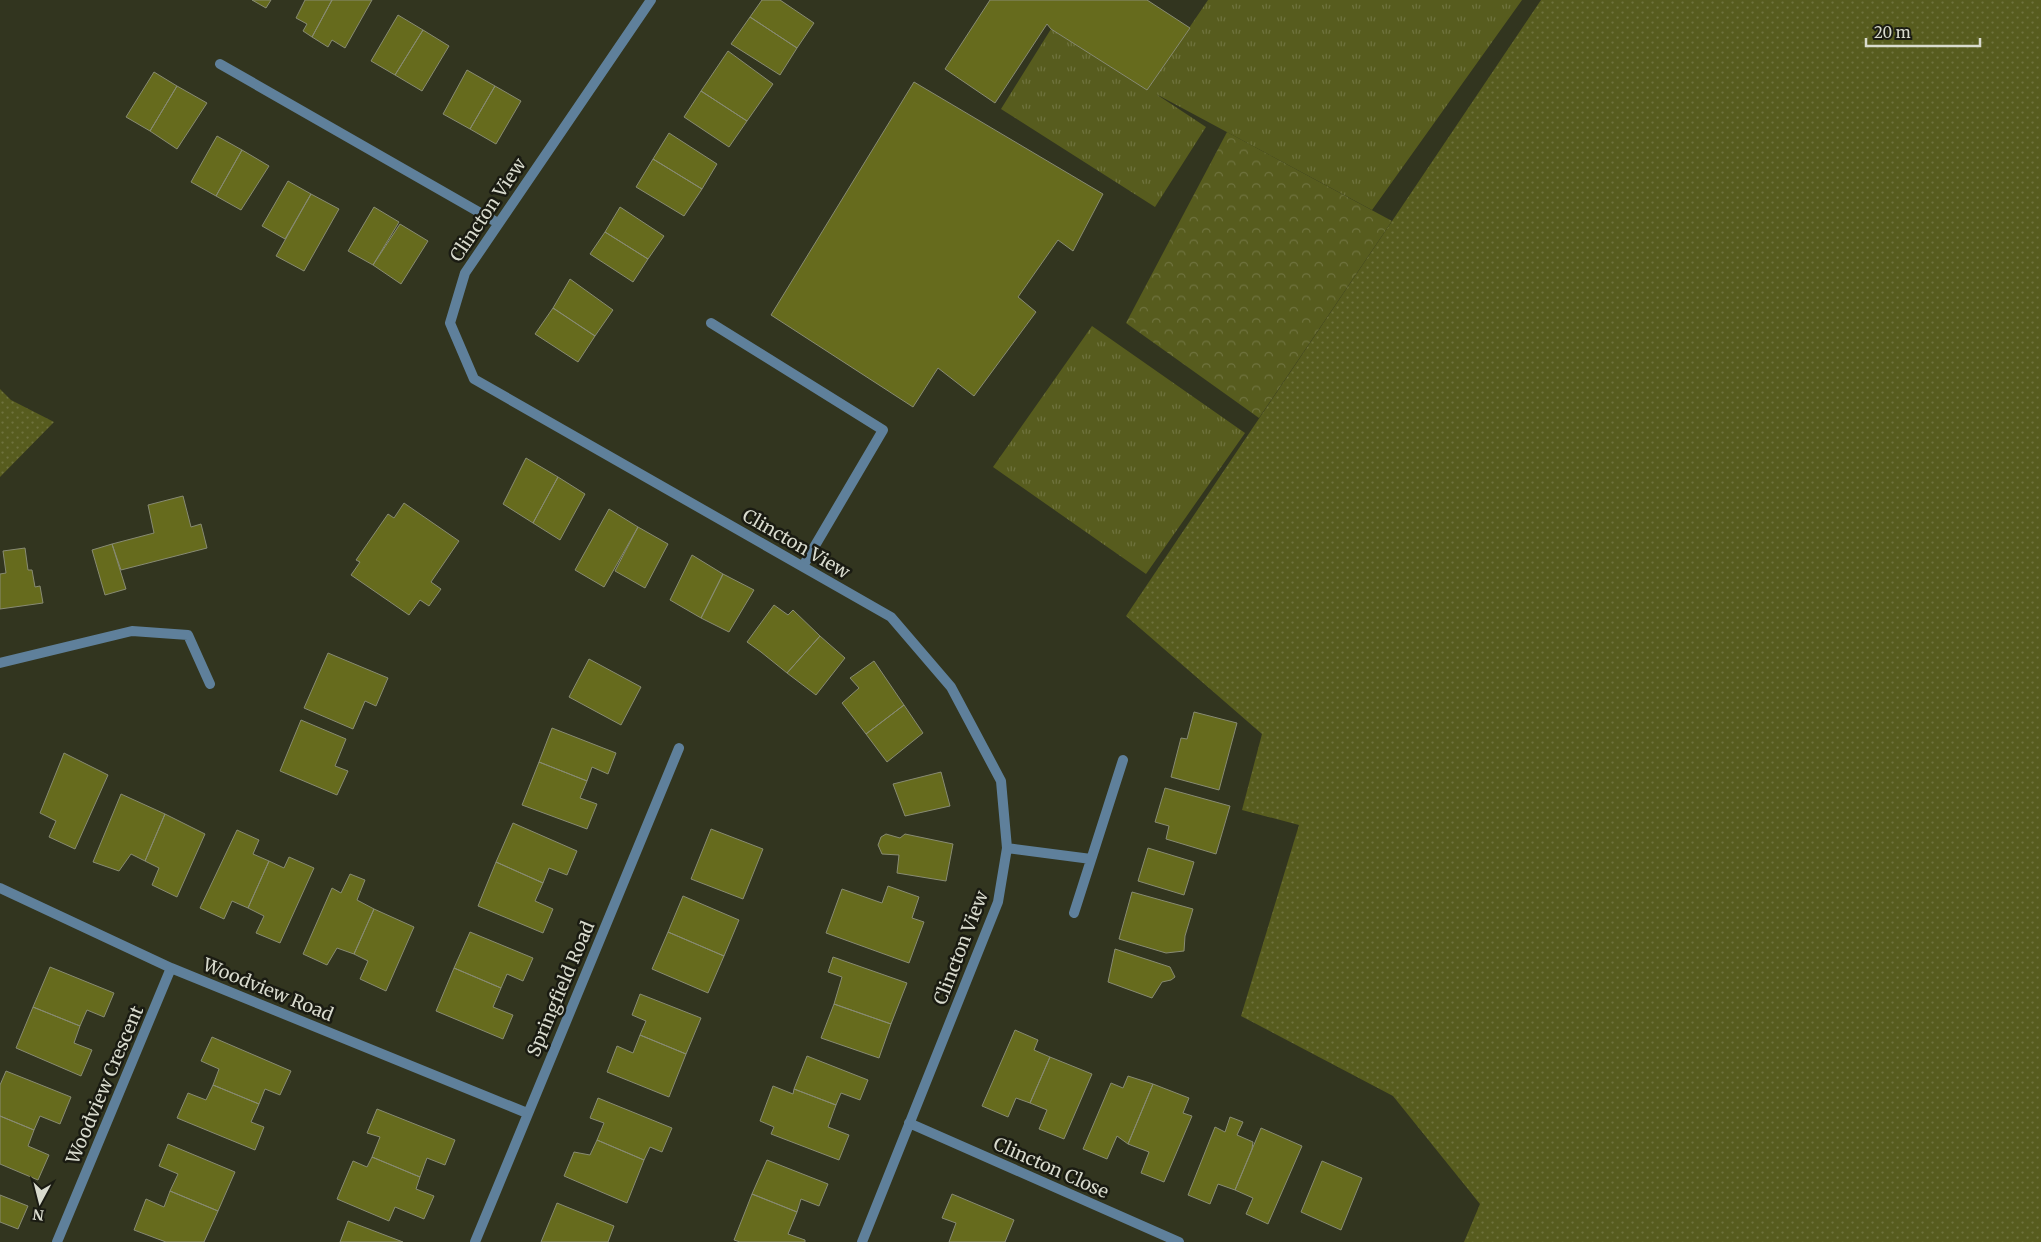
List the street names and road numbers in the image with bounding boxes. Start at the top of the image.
street label: Clincton View [445,153,531,266]
street label: Clincton View [739,504,855,584]
street label: Clincton View [928,887,993,1008]
street label: Springfield Road [522,917,599,1060]
street label: Woodview Road [199,953,337,1026]
street label: Woodview Crescent [60,1002,148,1168]
street label: Clincton Close [990,1132,1112,1203]

